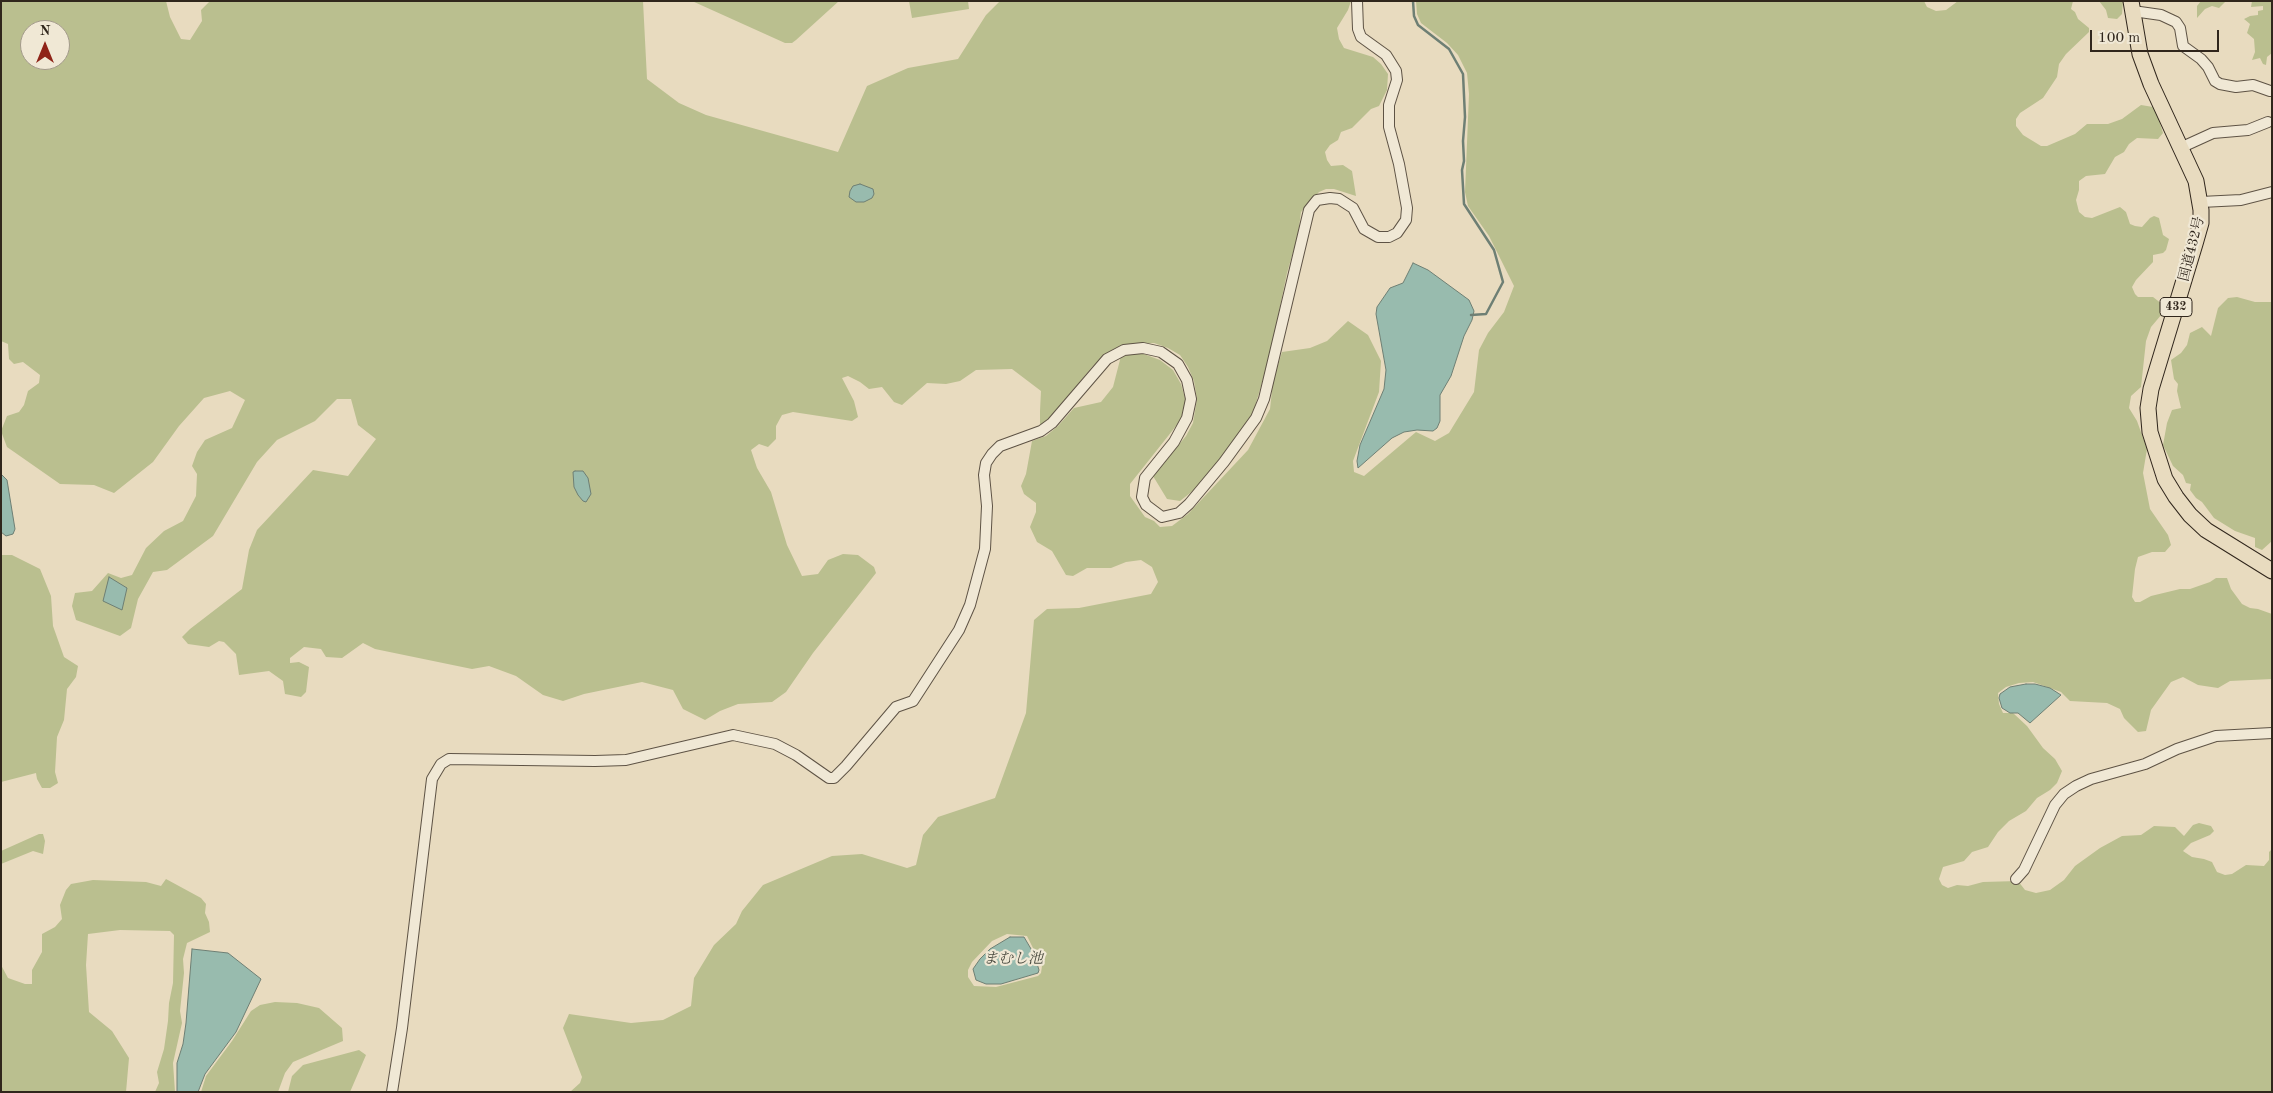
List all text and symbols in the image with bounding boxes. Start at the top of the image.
north arrow [20,20,70,70]
scale bar [2093,20,2222,52]
text: N [40,24,50,38]
text: 100 m [2098,31,2140,46]
street label: 国道432号 [2176,215,2208,283]
road number: 432 [2160,298,2192,316]
water label: まむし池 [983,950,1043,968]

